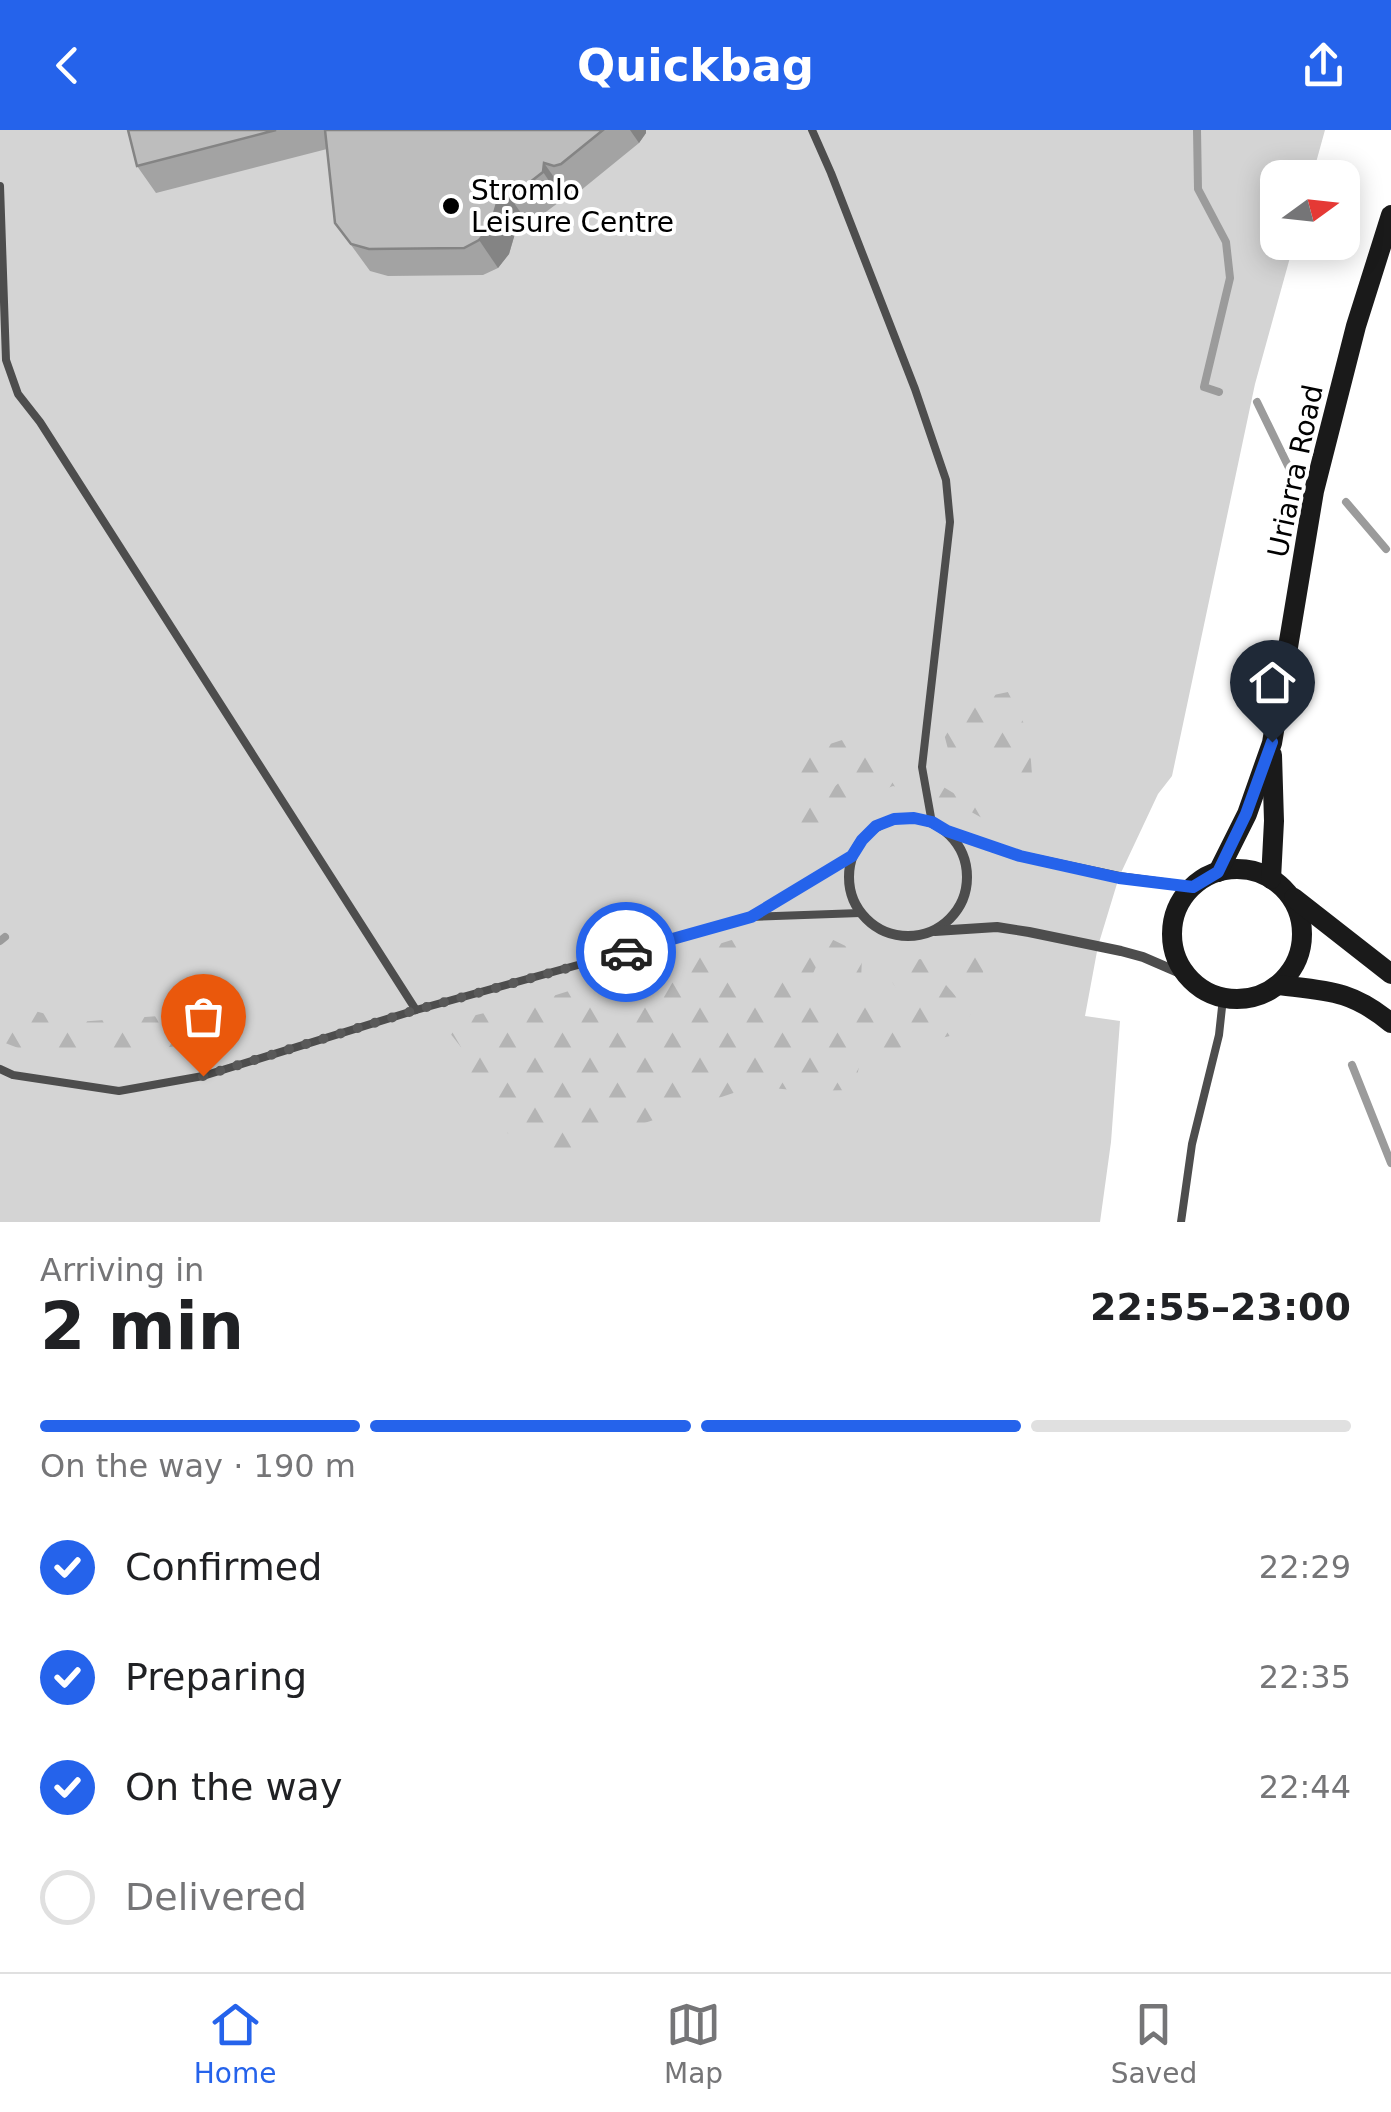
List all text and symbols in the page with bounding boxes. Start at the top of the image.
icon: back [40,38,95,93]
icon: share [1296,38,1351,93]
text: Quickbag [577,39,814,92]
north arrow [1260,160,1360,260]
map controls [1260,160,1360,260]
place label: Stromlo Leisure Centre [471,174,674,239]
marker: Stromlo Leisure Centre [440,195,462,217]
street label: Uriarra Road [1261,382,1330,561]
pin [1230,640,1315,743]
icon: home [1245,655,1300,710]
courier [576,902,676,1002]
icon: car [599,925,654,980]
pin [161,974,246,1077]
icon: bag [176,989,231,1044]
text: Arriving in [40,1251,204,1289]
text: 22:55–23:00 [1090,1285,1351,1329]
text: 2 min [40,1289,244,1364]
text: On the way · 190 m [40,1447,356,1485]
icon: check [40,1540,95,1595]
text: Confirmed [125,1545,322,1589]
text: 22:29 [1259,1548,1351,1586]
icon: check [40,1650,95,1705]
text: Preparing [125,1655,307,1699]
text: 22:35 [1259,1658,1351,1696]
icon: check [40,1760,95,1815]
text: On the way [125,1765,342,1809]
text: 22:44 [1259,1768,1351,1806]
text: Delivered [125,1875,307,1919]
tab: Home [194,1997,276,2090]
tab: Map [664,1997,723,2090]
tab: Saved [1111,1997,1197,2090]

